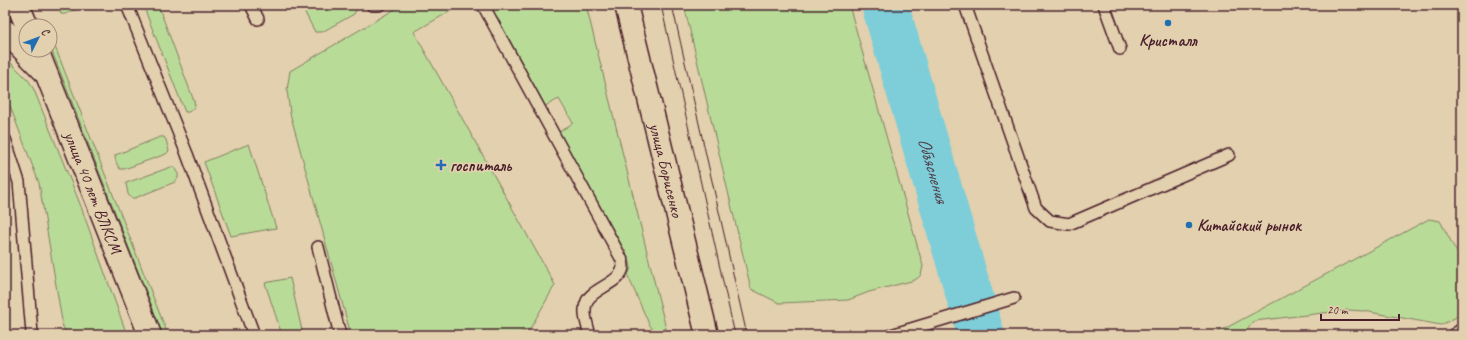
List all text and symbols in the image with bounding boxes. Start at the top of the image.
north arrow [18,18,58,58]
marker: Кристалл [1163,18,1173,28]
text: С [38,25,54,39]
place label: Кристалл [1139,30,1198,51]
street label: улица Борисенко [645,120,688,220]
street label: улица 40 лет ВЛКСМ [59,127,128,258]
water label: Объяснения [913,135,954,208]
place label: госпиталь [450,155,513,176]
marker: госпиталь [435,159,447,171]
place label: Китайский рынок [1197,215,1302,236]
marker: Китайский рынок [1184,220,1194,230]
scale bar [1321,296,1399,322]
text: 20 m [1327,302,1349,318]

